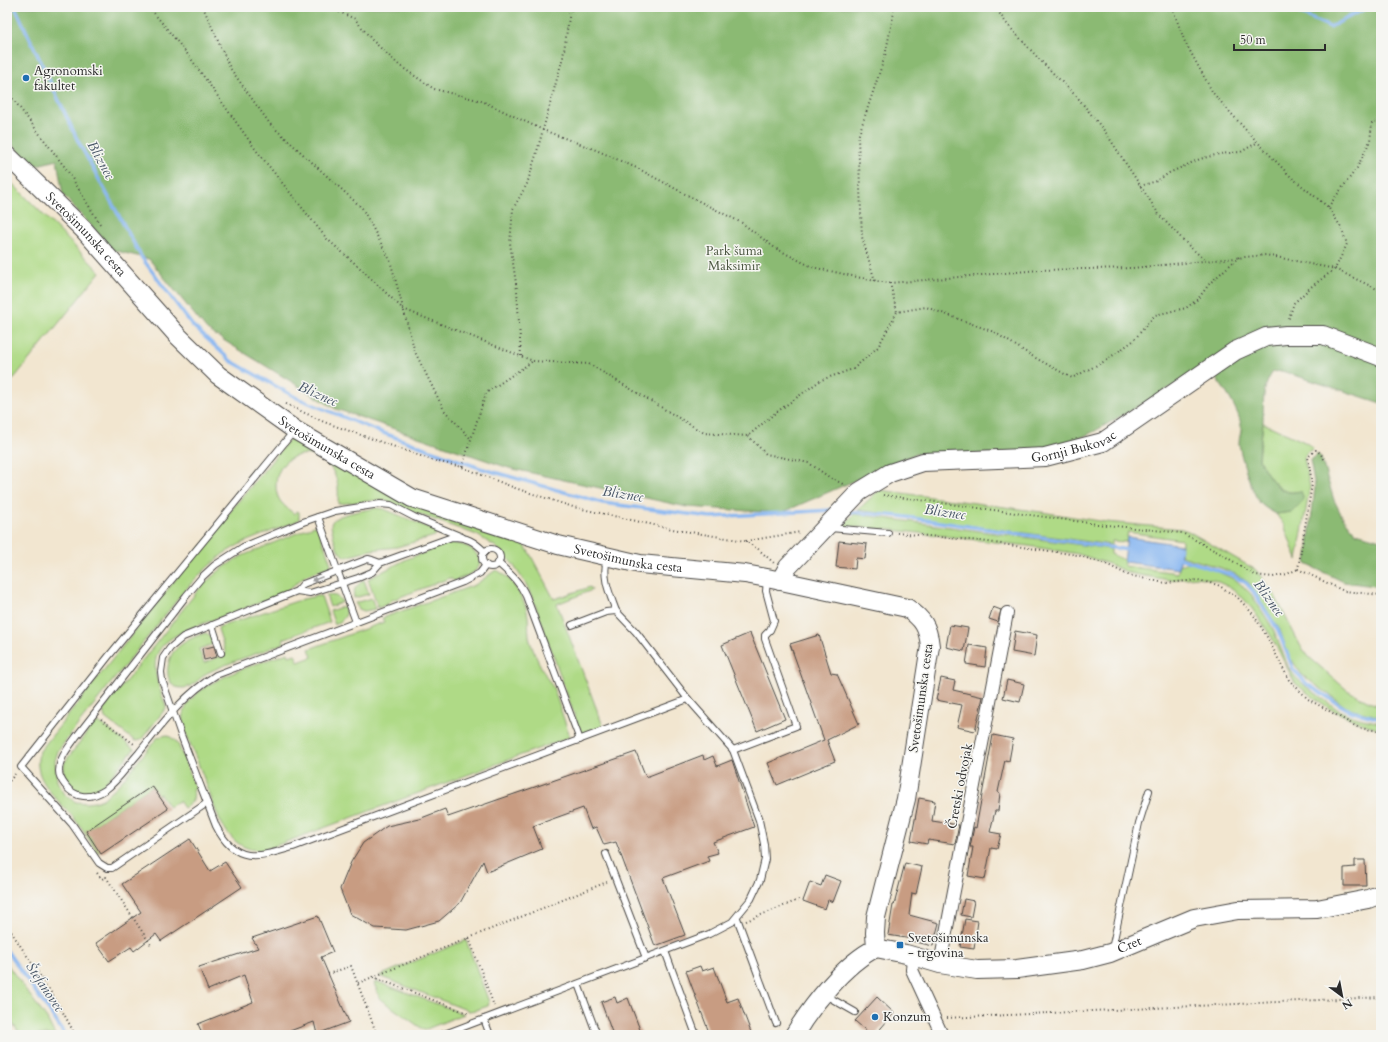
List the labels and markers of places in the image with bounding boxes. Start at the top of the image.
place label: Agronomski fakultet [34,62,103,95]
marker: Agronomski fakultet [21,73,31,83]
place label: Svetošimunska - trgovina [908,929,989,962]
marker: Svetošimunska - trgovina [895,940,905,950]
place label: Konzum [883,1008,931,1026]
marker: Konzum [870,1012,880,1022]

